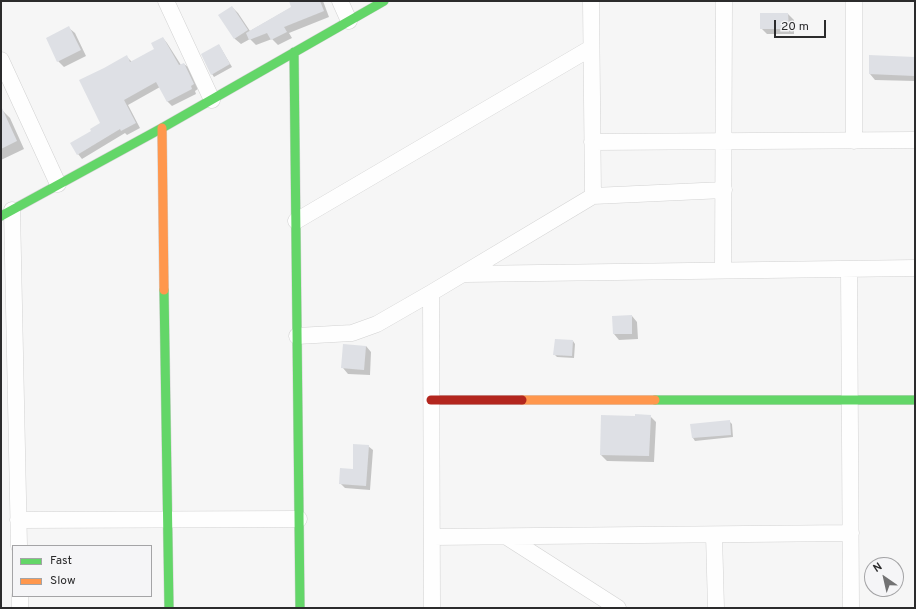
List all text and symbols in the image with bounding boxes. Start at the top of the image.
scale bar [776,12,828,38]
text: 20 m [781,19,809,35]
legend [12,545,152,597]
text: Fast [50,553,72,569]
north arrow [864,557,904,597]
text: N [871,560,885,576]
text: Slow [50,573,76,589]

